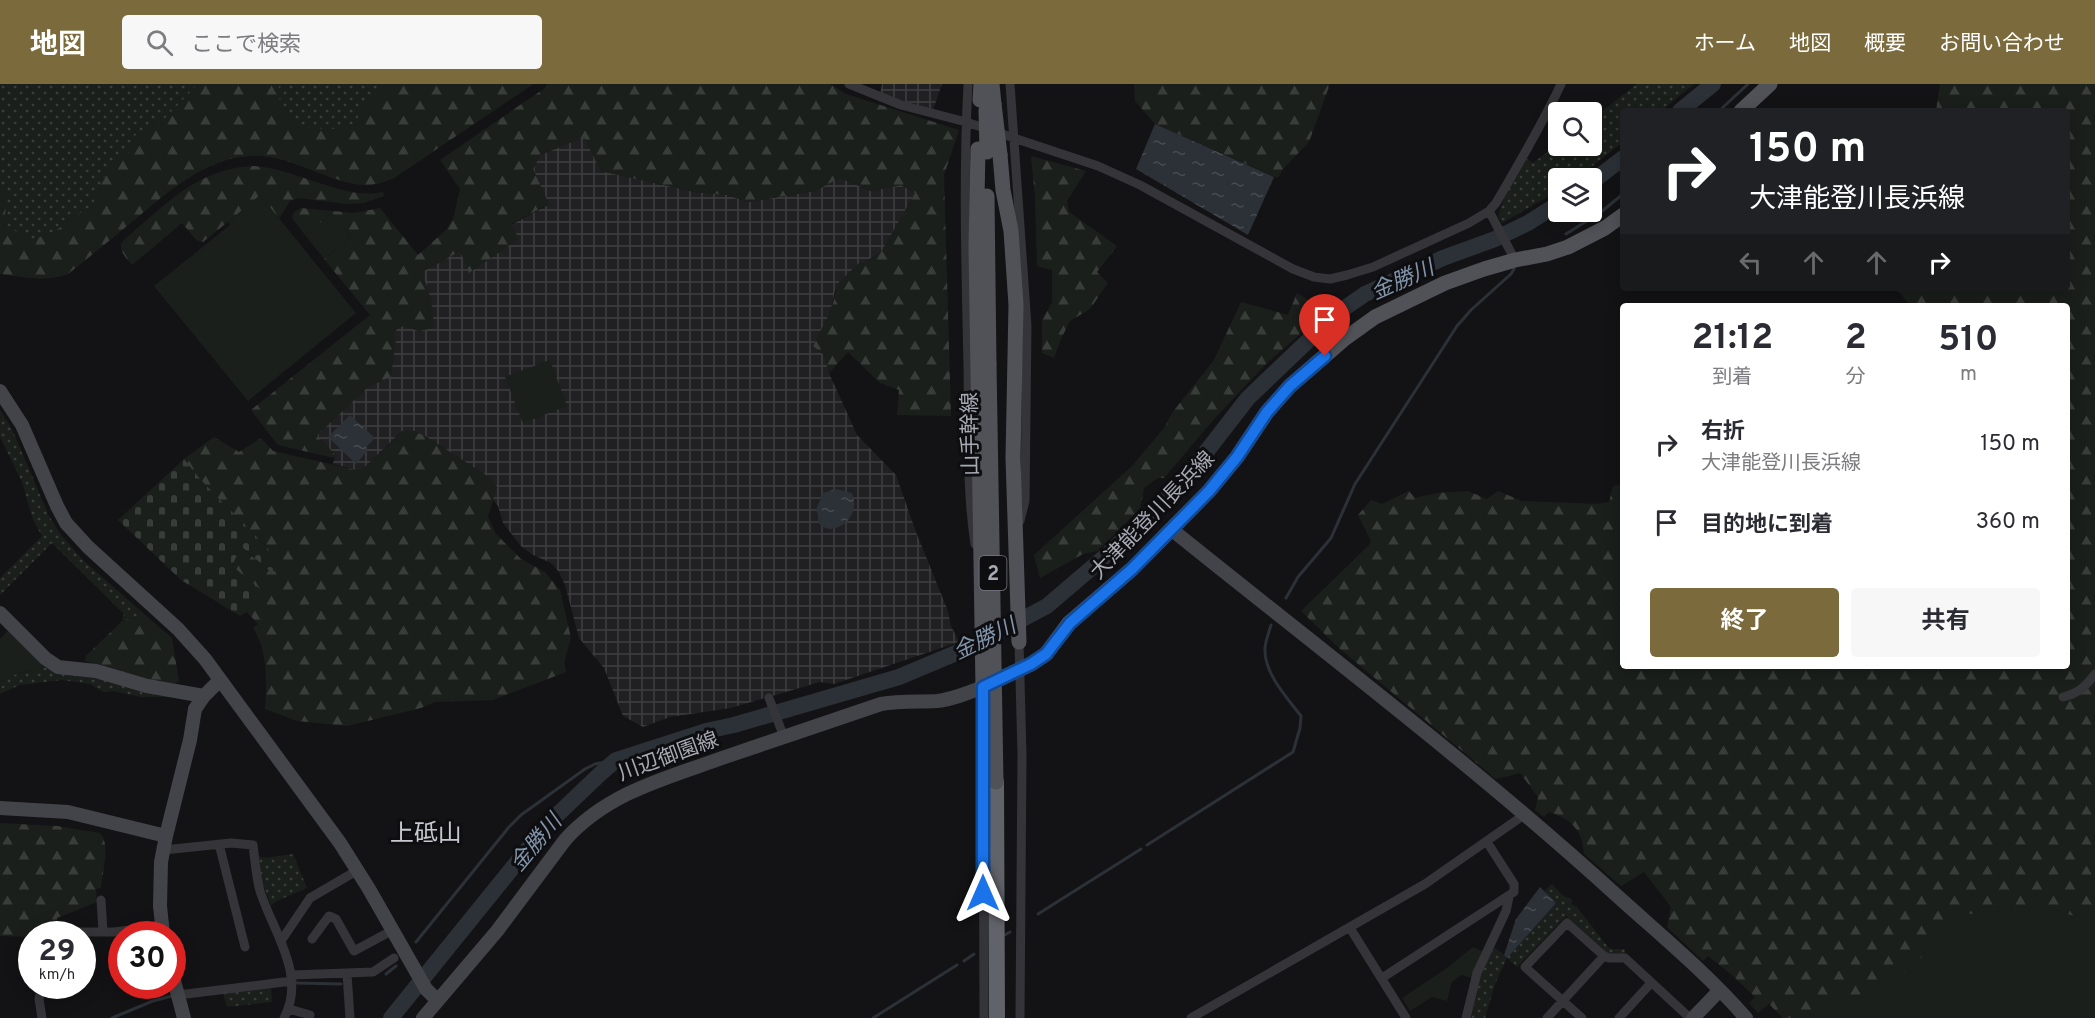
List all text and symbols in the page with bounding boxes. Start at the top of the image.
search box [122,15,542,69]
icon: search [143,26,176,59]
text: 地図 [30,28,86,64]
text: ホーム [1694,31,1756,58]
text: 地図 [1789,31,1831,58]
text: 概要 [1864,31,1906,58]
text: お問い合わせ [1939,31,2065,58]
text: ここで検索 [191,32,301,59]
map controls [1548,102,1602,222]
button: search [1548,102,1602,156]
text: 150 m [1749,124,1866,177]
icon: right [1650,132,1728,210]
button: layers [1548,168,1602,222]
text: 大津能登川長浜線 [1749,183,1965,217]
icon: left [1734,246,1767,279]
icon: ahead [1797,246,1830,279]
icon: ahead [1860,246,1893,279]
icon: right [1923,246,1956,279]
water label: 金勝川 [1367,255,1440,307]
pin [1299,294,1350,356]
icon: arrive [1308,303,1341,336]
text: 21:12 [1692,316,1773,362]
text: 2 [1845,316,1867,362]
text: 510 [1938,318,1998,364]
text: m [1960,362,1977,388]
text: 到着 [1712,365,1752,391]
text: 分 [1846,365,1866,391]
street label: 山手幹線 [957,392,986,476]
text: 右折 [1701,419,1745,446]
icon: right [1650,428,1683,461]
text: 150 m [1980,431,2040,458]
street label: 大津能登川長浜線 [1085,446,1221,586]
text: 大津能登川長浜線 [1701,451,1861,477]
icon: arrive [1650,506,1683,539]
text: 360 m [1976,509,2040,536]
text: 目的地に到着 [1701,512,1833,539]
road number: 2 [980,556,1006,590]
button: 終了 [1650,588,1839,657]
button: 共有 [1851,588,2040,657]
water label: 金勝川 [950,613,1022,667]
street label: 川辺御園線 [615,727,722,788]
water label: 金勝川 [505,808,570,878]
district label: 上砥山 [390,820,462,850]
position arrow [951,861,1015,925]
speed limit sign: 30 [108,921,186,999]
text: 29 [39,934,75,971]
text: km/h [39,966,75,985]

